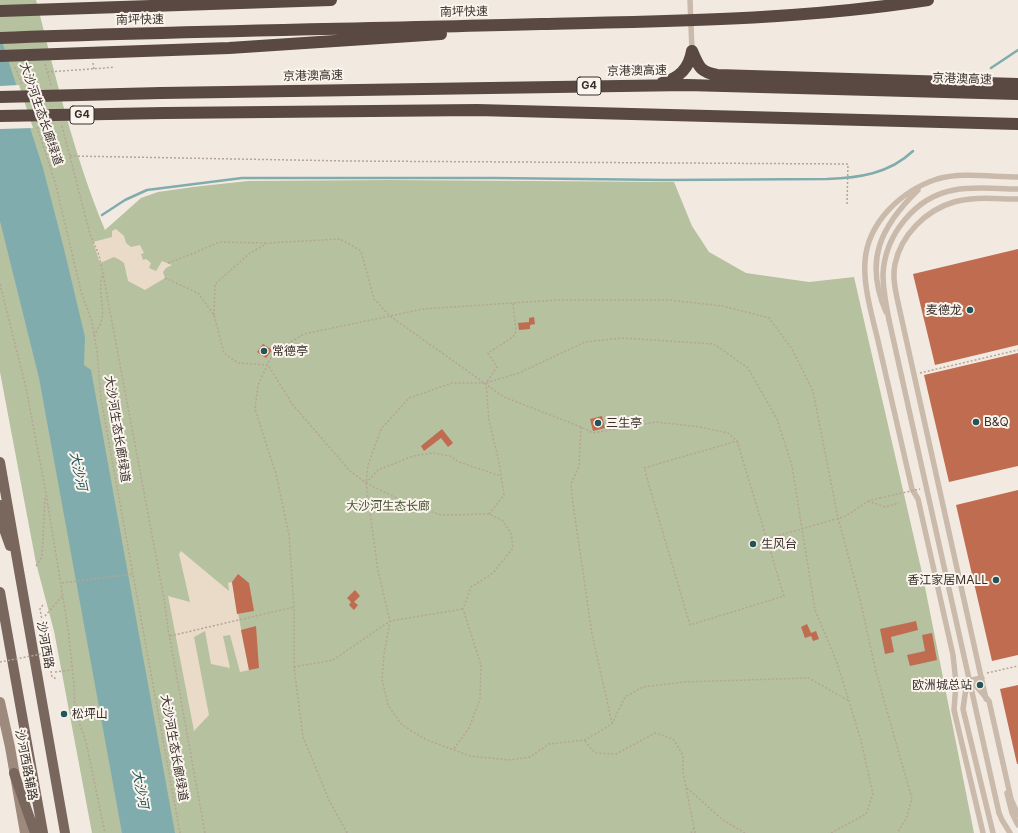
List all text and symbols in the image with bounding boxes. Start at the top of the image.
street label: 南坪快速 [440,4,488,20]
street label: 南坪快速 [116,12,164,28]
street label: 大沙河生态长廊绿道 [17,61,65,167]
street label: 京港澳高速 [607,63,667,79]
street label: 京港澳高速 [283,68,343,84]
street label: 京港澳高速 [932,71,992,87]
road number: G4 [577,77,601,95]
road number: G4 [70,106,94,124]
place label: 麦德龙 [926,303,962,317]
marker: 麦德龙 [965,305,975,315]
place label: 常德亭 [272,344,308,358]
marker: 常德亭 [259,346,269,356]
street label: 大沙河生态长廊绿道 [101,375,133,483]
place label: B&Q [984,415,1009,429]
place label: 三生亭 [606,416,642,430]
marker: B&Q [971,417,981,427]
marker: 三生亭 [593,418,603,428]
water label: 大沙河 [66,450,90,492]
park label: 大沙河生态长廊 [346,499,430,513]
place label: 生风台 [761,537,797,551]
marker: 生风台 [748,539,758,549]
place label: 香江家居MALL [907,573,988,587]
marker: 香江家居MALL [991,575,1001,585]
street label: 沙河西路 [34,620,56,670]
place label: 欧洲城总站 [912,678,972,692]
marker: 欧洲城总站 [975,680,985,690]
street label: 大沙河生态长廊绿道 [158,694,190,802]
place label: 松坪山 [72,707,108,721]
marker: 松坪山 [59,709,69,719]
street label: 沙河西路辅路 [12,728,40,802]
water label: 大沙河 [129,768,151,810]

